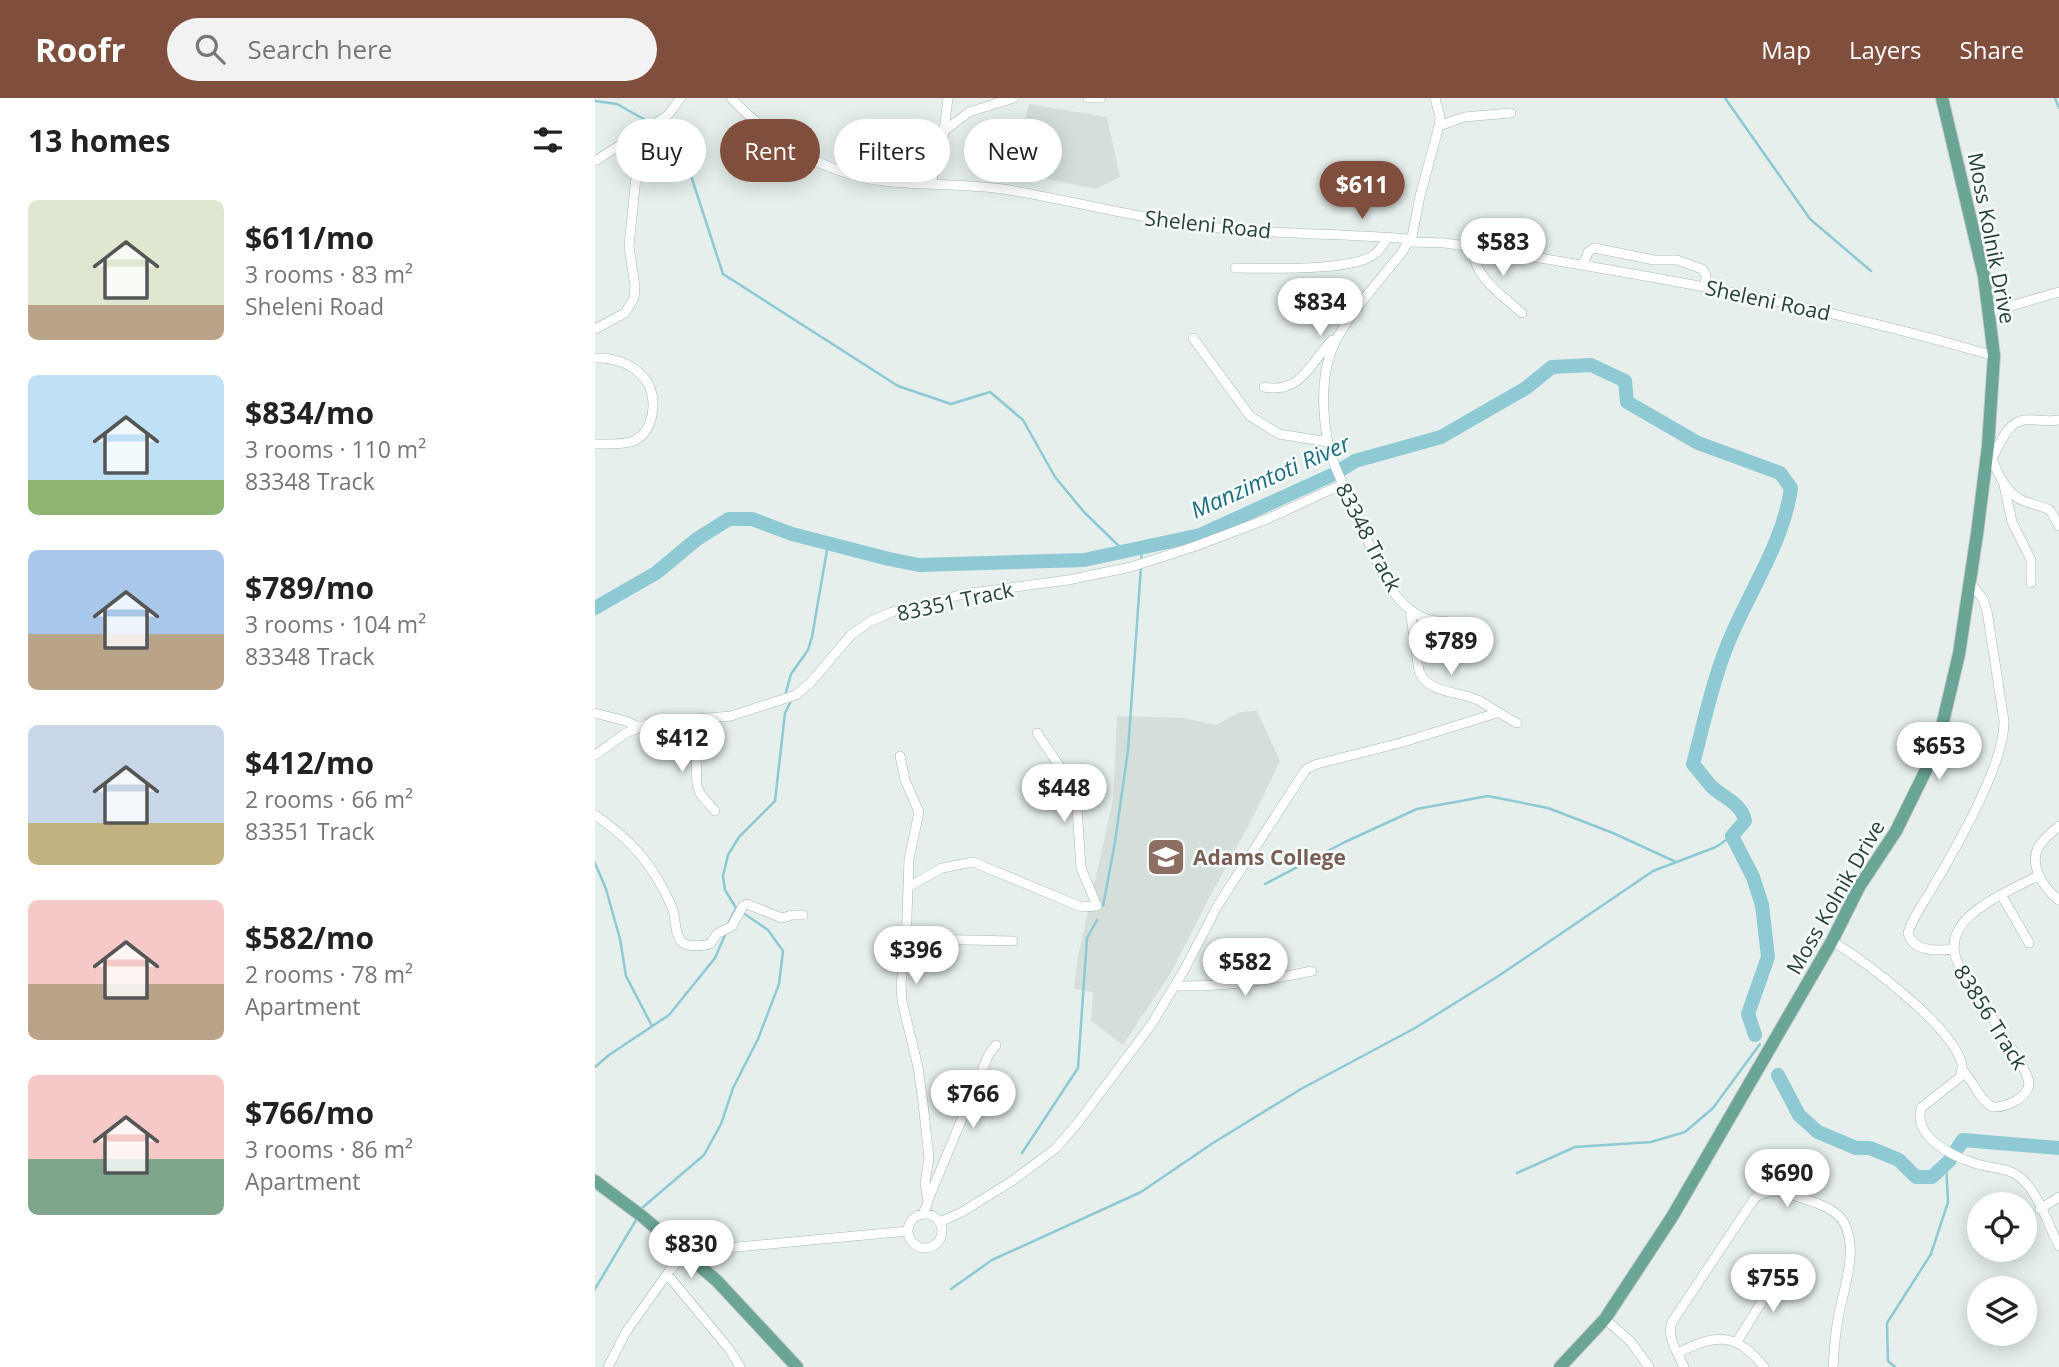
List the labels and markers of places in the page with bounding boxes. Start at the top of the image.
pin: $611 [1321,162,1403,221]
pin: $583 [1462,218,1544,278]
pin: $834 [1279,278,1361,338]
pin: $789 [1410,618,1492,677]
pin: $412 [641,714,723,774]
pin: $653 [1898,722,1980,782]
pin: $448 [1023,764,1105,824]
school or university icon: Adams College [1145,836,1187,878]
place label: Adams College [1193,843,1346,871]
pin: $396 [875,926,957,986]
pin: $582 [1204,939,1286,998]
pin: $766 [932,1070,1014,1130]
pin: $690 [1746,1150,1828,1209]
pin: $830 [650,1220,732,1280]
pin: $755 [1732,1254,1814,1314]

